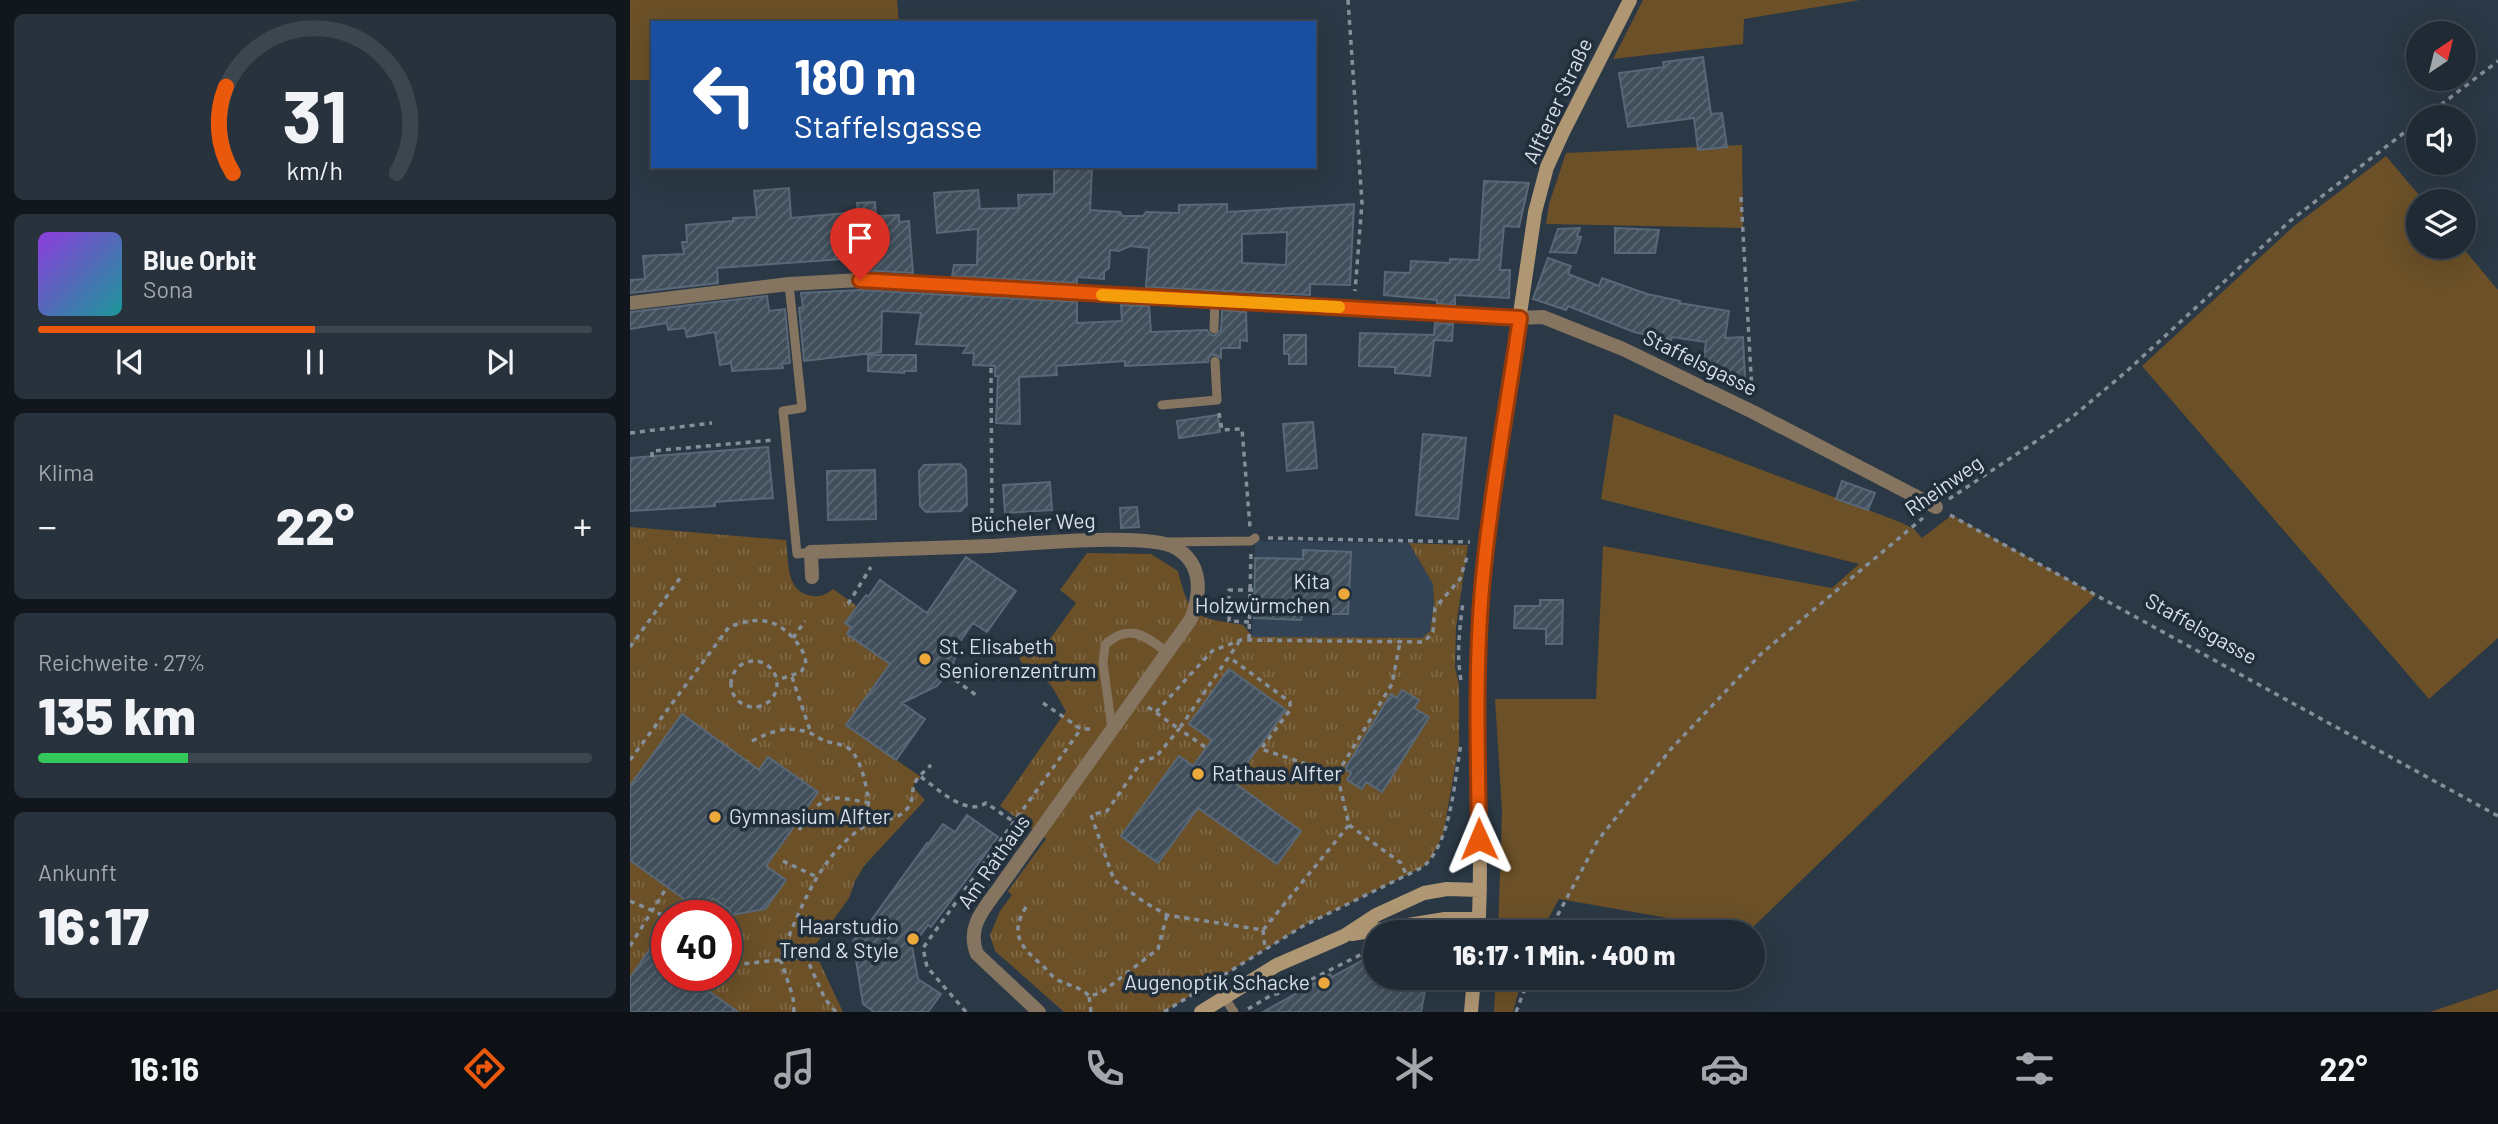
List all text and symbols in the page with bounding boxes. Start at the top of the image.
north arrow [2406,21,2476,91]
map controls [2406,21,2476,259]
street label: Alfterer Straße [1517,34,1597,167]
text: 180 m [794,46,917,105]
icon: left [679,49,770,140]
text: 31 [283,70,347,158]
button: sound [2406,105,2476,175]
text: Staffelsgasse [794,106,982,144]
text: km/h [287,155,343,185]
button: layers [2406,189,2476,259]
pin [830,208,890,280]
icon: arrive [841,219,879,257]
text: Blue Orbit [143,244,256,275]
text: Sona [143,275,193,303]
street label: Staffelsgasse [1640,323,1762,400]
icon: previous [111,343,149,381]
icon: pause [296,343,334,381]
icon: next [481,343,519,381]
street label: Rheinweg [1900,449,1987,521]
text: Klima [38,458,94,486]
text: 22° [276,493,354,555]
text: − [38,502,57,548]
text: + [573,502,592,548]
street label: Bücheler Weg [970,507,1096,536]
place label: Kita Holzwürmchen [1195,568,1330,617]
marker: Kita Holzwürmchen [1336,586,1352,602]
street label: Staffelsgasse [2142,587,2262,669]
place label: St. Elisabeth Seniorenzentrum [939,633,1096,682]
text: Reichweite · 27% [38,648,206,676]
marker: St. Elisabeth Seniorenzentrum [917,651,933,667]
text: 135 km [38,683,196,745]
place label: Rathaus Alfter [1212,760,1342,785]
marker: Rathaus Alfter [1190,766,1206,782]
position arrow [1442,802,1516,876]
place label: Gymnasium Alfter [729,803,891,828]
marker: Gymnasium Alfter [707,809,723,825]
street label: Am Rathaus [951,809,1034,913]
text: Ankunft [38,858,117,886]
text: 16:17 [38,893,149,955]
speed limit sign: 40 [651,900,742,991]
place label: Haarstudio Trend & Style [779,913,899,962]
marker: Haarstudio Trend & Style [905,931,921,947]
text: 16:17 · 1 Min. · 400 m [1453,939,1675,970]
place label: Augenoptik Schacke [1124,969,1310,994]
marker: Augenoptik Schacke [1316,975,1332,991]
icon: directions [460,1044,509,1093]
icon: music [770,1044,819,1093]
icon: phone [1080,1044,1129,1093]
icon: climate [1390,1044,1439,1093]
icon: car [1700,1044,1749,1093]
icon: filters [2010,1044,2059,1093]
text: 16:16 [130,1049,199,1087]
text: 22° [2320,1049,2367,1087]

